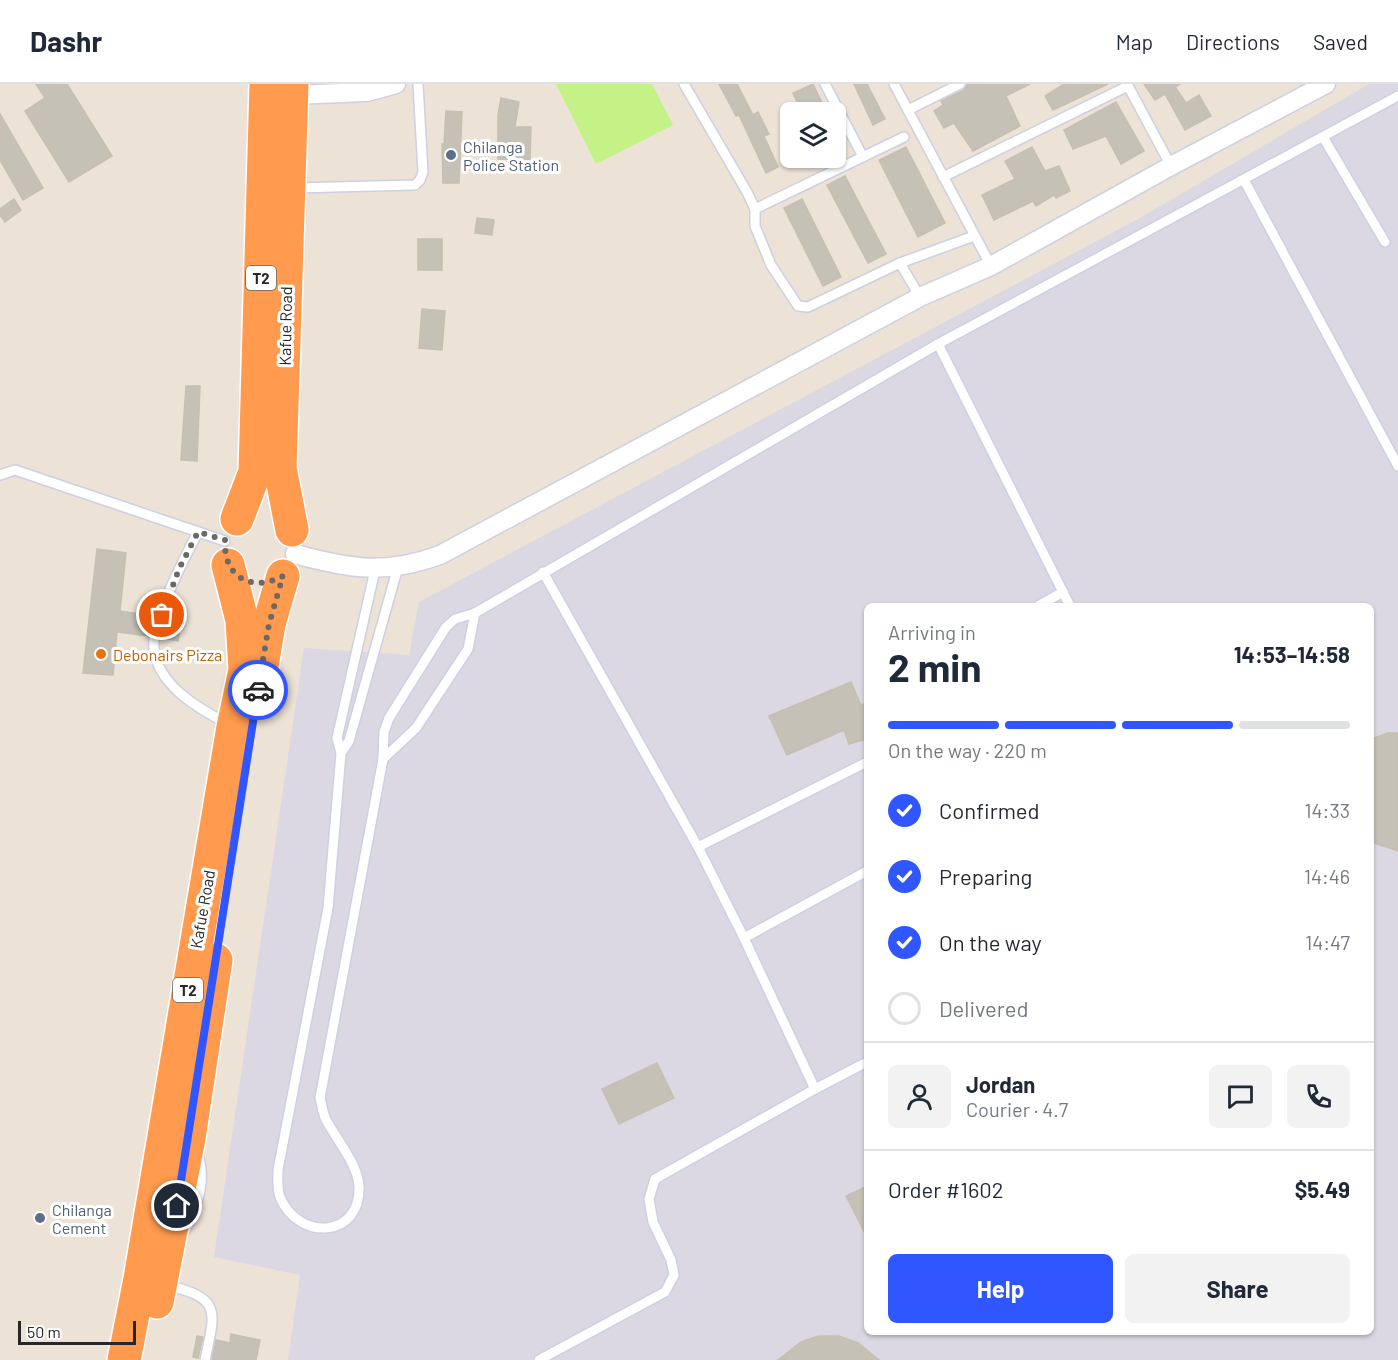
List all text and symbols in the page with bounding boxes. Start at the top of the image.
text: Dashr [30,24,102,58]
text: Map [1116,29,1153,54]
text: Directions [1186,29,1280,54]
text: Saved [1313,29,1368,54]
map controls [780,102,846,168]
button: layers [780,102,846,168]
place label: Chilanga Police Station [463,137,559,174]
marker: Chilanga Police Station [444,148,458,162]
road number: T2 [246,266,276,290]
street label: Kafue Road [275,286,295,366]
pin [136,589,187,640]
icon: bag [145,598,178,631]
text: Arriving in [888,620,976,644]
text: 14:53–14:58 [1234,641,1350,667]
text: 2 min [888,643,981,690]
place label: Debonairs Pizza [113,645,222,664]
marker: Debonairs Pizza [94,647,108,661]
courier [228,660,288,720]
icon: car [242,674,275,707]
text: On the way · 220 m [888,738,1047,762]
icon: check [888,794,921,827]
text: Confirmed [939,797,1039,823]
text: 14:33 [1305,798,1350,822]
icon: check [888,860,921,893]
text: Preparing [939,863,1032,889]
text: 14:46 [1304,864,1350,888]
street label: Kafue Road [186,868,218,950]
icon: check [888,926,921,959]
text: On the way [939,929,1042,955]
text: 14:47 [1305,930,1350,954]
road number: T2 [173,978,203,1002]
text: Delivered [939,995,1028,1021]
button: person [888,1065,951,1128]
button: chat [1209,1065,1272,1128]
button: phone [1287,1065,1350,1128]
text: Jordan [966,1071,1035,1097]
text: Courier · 4.7 [966,1097,1068,1121]
text: Order #1602 [888,1176,1003,1202]
text: $5.49 [1295,1176,1350,1202]
pin [151,1180,202,1231]
icon: home [160,1189,193,1222]
place label: Chilanga Cement [52,1200,112,1237]
marker: Chilanga Cement [33,1211,47,1225]
button: Help [888,1254,1113,1323]
button: Share [1125,1254,1350,1323]
scale bar [18,1318,136,1346]
text: 50 m [27,1322,61,1341]

